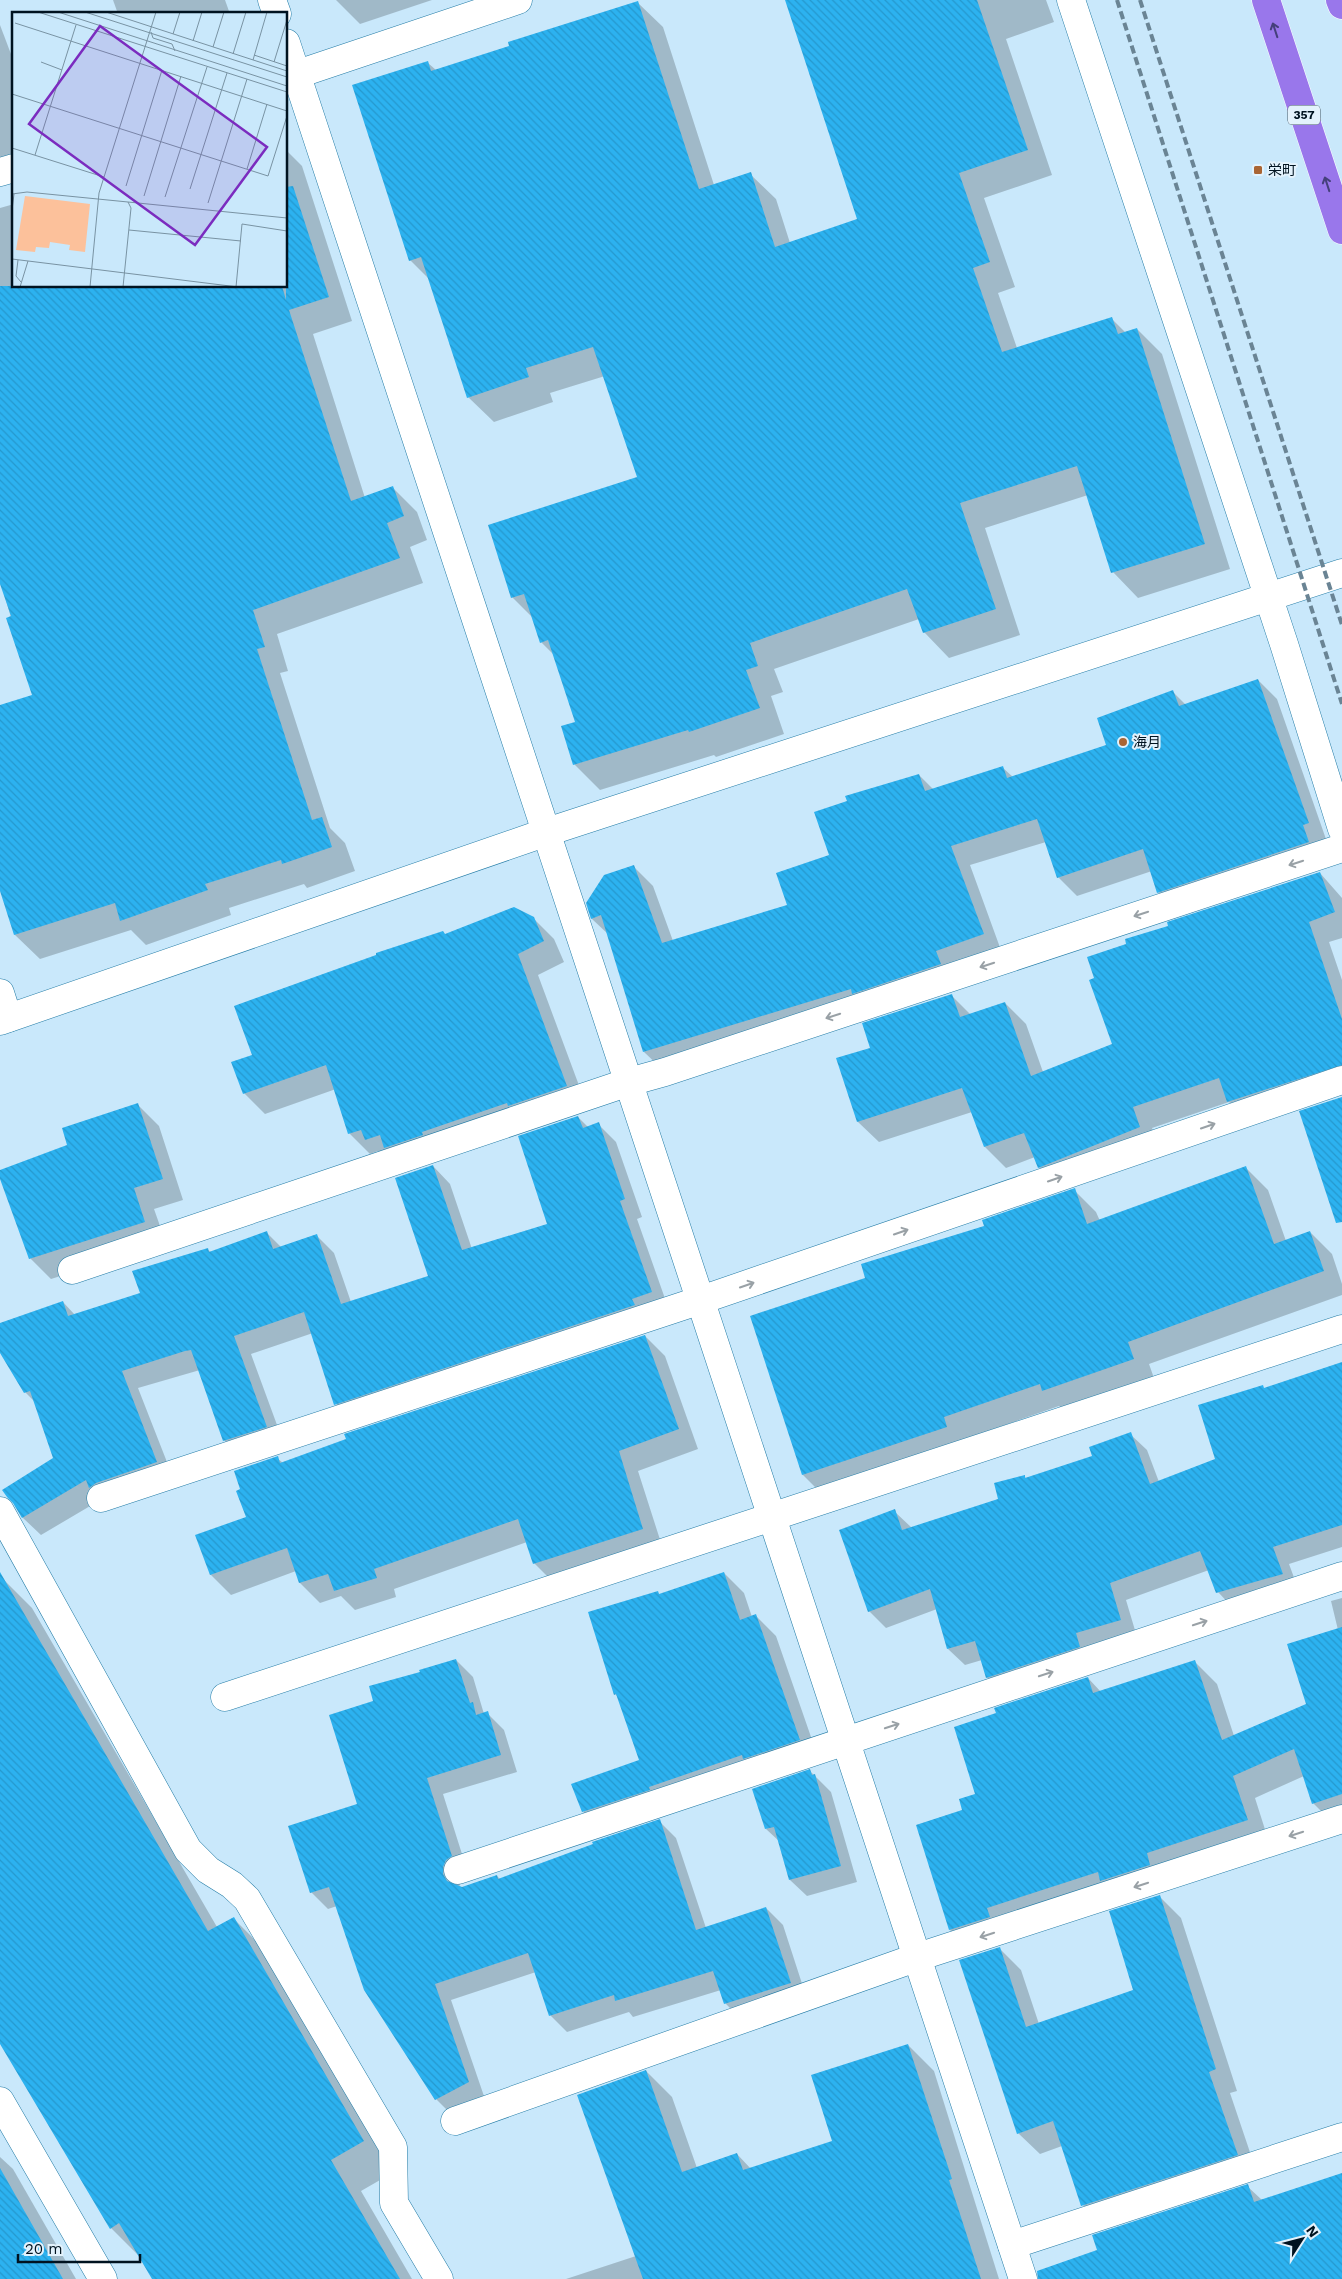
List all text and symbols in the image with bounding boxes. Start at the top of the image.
inset map [12,12,288,288]
one-way arrow [1270,22,1280,38]
road number: 357 [1288,106,1320,124]
place label: 栄町 [1268,162,1296,178]
marker: 栄町 [1252,164,1264,176]
one-way arrow [1321,176,1331,192]
place label: 海月 [1133,734,1161,750]
marker: 海月 [1117,736,1129,748]
one-way arrow [1288,859,1304,868]
one-way arrow [1134,910,1150,919]
one-way arrow [980,961,996,971]
one-way arrow [825,1012,841,1022]
one-way arrow [1200,1121,1216,1130]
one-way arrow [1046,1174,1062,1183]
one-way arrow [893,1227,908,1236]
one-way arrow [739,1279,755,1289]
one-way arrow [1192,1618,1208,1627]
one-way arrow [1038,1669,1054,1679]
one-way arrow [883,1720,899,1730]
one-way arrow [1288,1830,1304,1840]
one-way arrow [1133,1880,1149,1890]
one-way arrow [979,1931,995,1940]
north arrow [1277,2214,1327,2264]
text: N [1303,2222,1322,2240]
scale bar [18,2232,140,2264]
text: 20 m [25,2240,63,2258]

